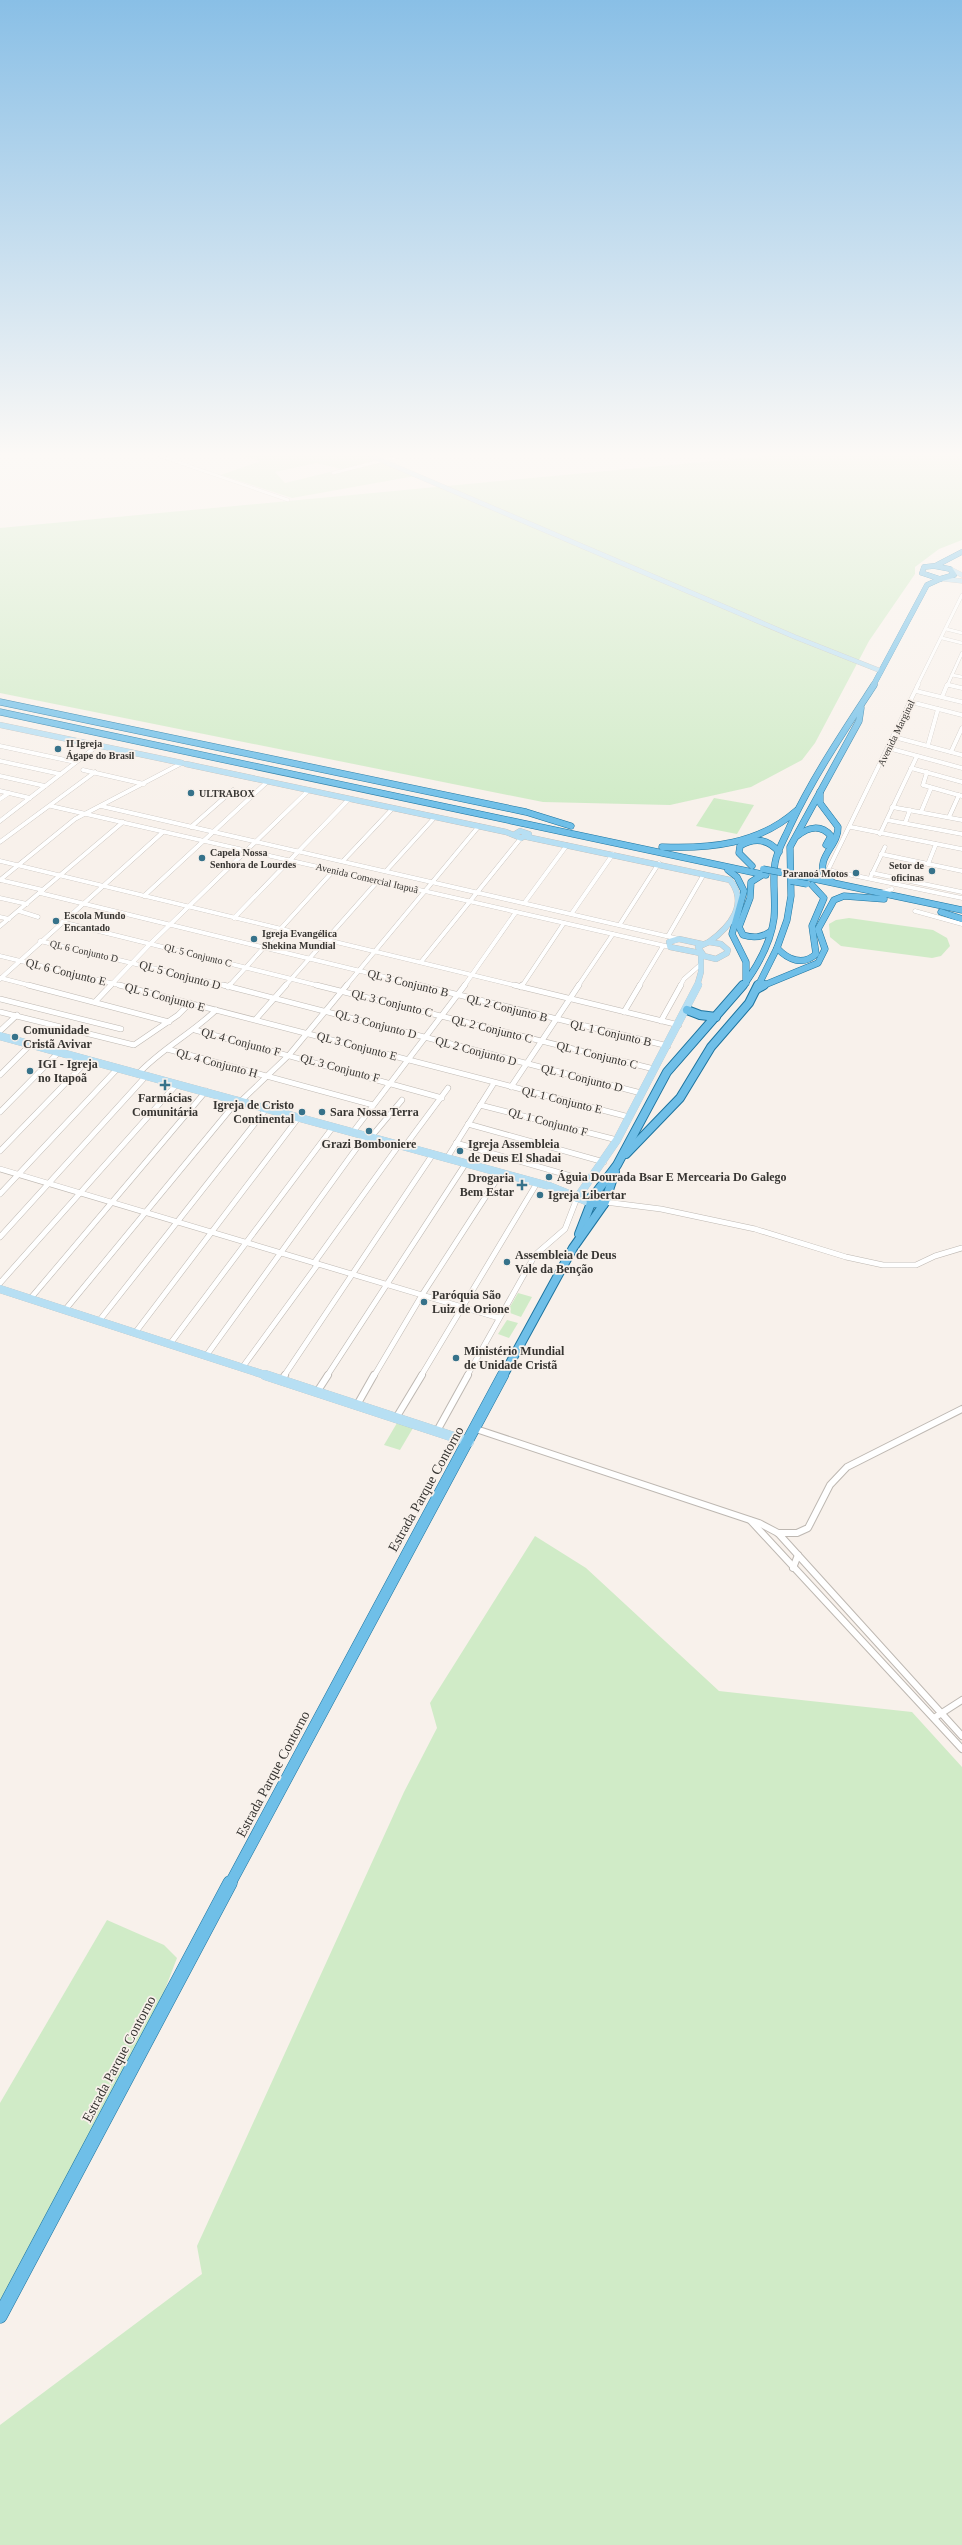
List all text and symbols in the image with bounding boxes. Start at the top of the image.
street label: Avenida Marginal [875,698,917,768]
place label: II Igreja Ágape do Brasil [66,738,135,761]
marker: II Igreja Ágape do Brasil [53,744,63,754]
marker: ULTRABOX [186,788,196,798]
place label: ULTRABOX [199,788,256,799]
place label: Capela Nossa Senhora de Lourdes [210,847,296,870]
marker: Capela Nossa Senhora de Lourdes [197,853,207,863]
place label: Setor de oficinas [889,860,925,883]
street label: Avenida Comercial Itapuã [315,861,420,895]
marker: Setor de oficinas [927,866,937,876]
place label: Paranoá Motos [783,868,848,879]
marker: Paranoá Motos [851,868,861,878]
place label: Escola Mundo Encantado [64,910,125,933]
marker: Escola Mundo Encantado [51,916,61,926]
place label: Igreja Evangélica Shekina Mundial [262,928,337,951]
marker: Igreja Evangélica Shekina Mundial [249,934,259,944]
street label: QL 6 Conjunto D [49,938,119,964]
street label: QL 5 Conjunto C [163,941,233,969]
street label: QL 6 Conjunto E [24,955,108,989]
street label: QL 5 Conjunto D [138,957,223,993]
street label: QL 3 Conjunto B [366,966,450,1000]
street label: QL 5 Conjunto E [123,980,207,1014]
street label: QL 3 Conjunto C [350,986,434,1020]
street label: QL 2 Conjunto B [465,991,549,1025]
street label: QL 3 Conjunto D [334,1006,419,1042]
street label: QL 2 Conjunto C [450,1012,534,1046]
street label: QL 1 Conjunto B [569,1017,653,1049]
place label: Comunidade Cristã Avivar [23,1023,92,1051]
street label: QL 4 Conjunto F [200,1025,283,1059]
street label: QL 3 Conjunto E [315,1029,399,1063]
marker: Comunidade Cristã Avivar [10,1032,20,1042]
street label: QL 2 Conjunto D [434,1033,519,1069]
street label: QL 1 Conjunto C [555,1038,639,1072]
street label: QL 4 Conjunto H [175,1045,260,1081]
street label: QL 3 Conjunto F [299,1051,382,1085]
place label: IGI - Igreja no Itapoã [38,1057,98,1085]
street label: QL 1 Conjunto D [540,1061,625,1095]
marker: IGI - Igreja no Itapoã [25,1066,35,1076]
marker: Farmácias Comunitária [160,1080,170,1090]
street label: QL 1 Conjunto E [520,1083,604,1117]
place label: Farmácias Comunitária [132,1091,198,1119]
place label: Igreja de Cristo Continental [213,1098,295,1126]
place label: Sara Nossa Terra [330,1105,419,1119]
street label: QL 1 Conjunto F [507,1105,590,1139]
marker: Igreja de Cristo Continental [297,1107,307,1117]
marker: Sara Nossa Terra [317,1107,327,1117]
marker: Grazi Bomboniere [364,1126,374,1136]
place label: Grazi Bomboniere [322,1137,417,1151]
place label: Igreja Assembleia de Deus El Shadai [468,1137,562,1165]
marker: Igreja Assembleia de Deus El Shadai [455,1146,465,1156]
place label: Águia Dourada Bsar E Mercearia Do Galego [557,1170,787,1184]
place label: Drogaria Bem Estar [460,1171,515,1199]
marker: Águia Dourada Bsar E Mercearia Do Galego [544,1172,554,1182]
marker: Drogaria Bem Estar [517,1180,527,1190]
place label: Igreja Libertar [548,1188,627,1202]
marker: Igreja Libertar [535,1190,545,1200]
place label: Assembleia de Deus Vale da Benção [515,1248,617,1276]
marker: Assembleia de Deus Vale da Benção [502,1257,512,1267]
place label: Paróquia São Luiz de Orione [432,1288,510,1316]
marker: Paróquia São Luiz de Orione [419,1297,429,1307]
place label: Ministério Mundial de Unidade Cristã [464,1344,565,1372]
marker: Ministério Mundial de Unidade Cristã [451,1353,461,1363]
street label: Estrada Parque Contorno [385,1424,467,1554]
street label: Estrada Parque Contorno [233,1708,313,1840]
street label: Estrada Parque Contorno [79,1993,159,2125]

